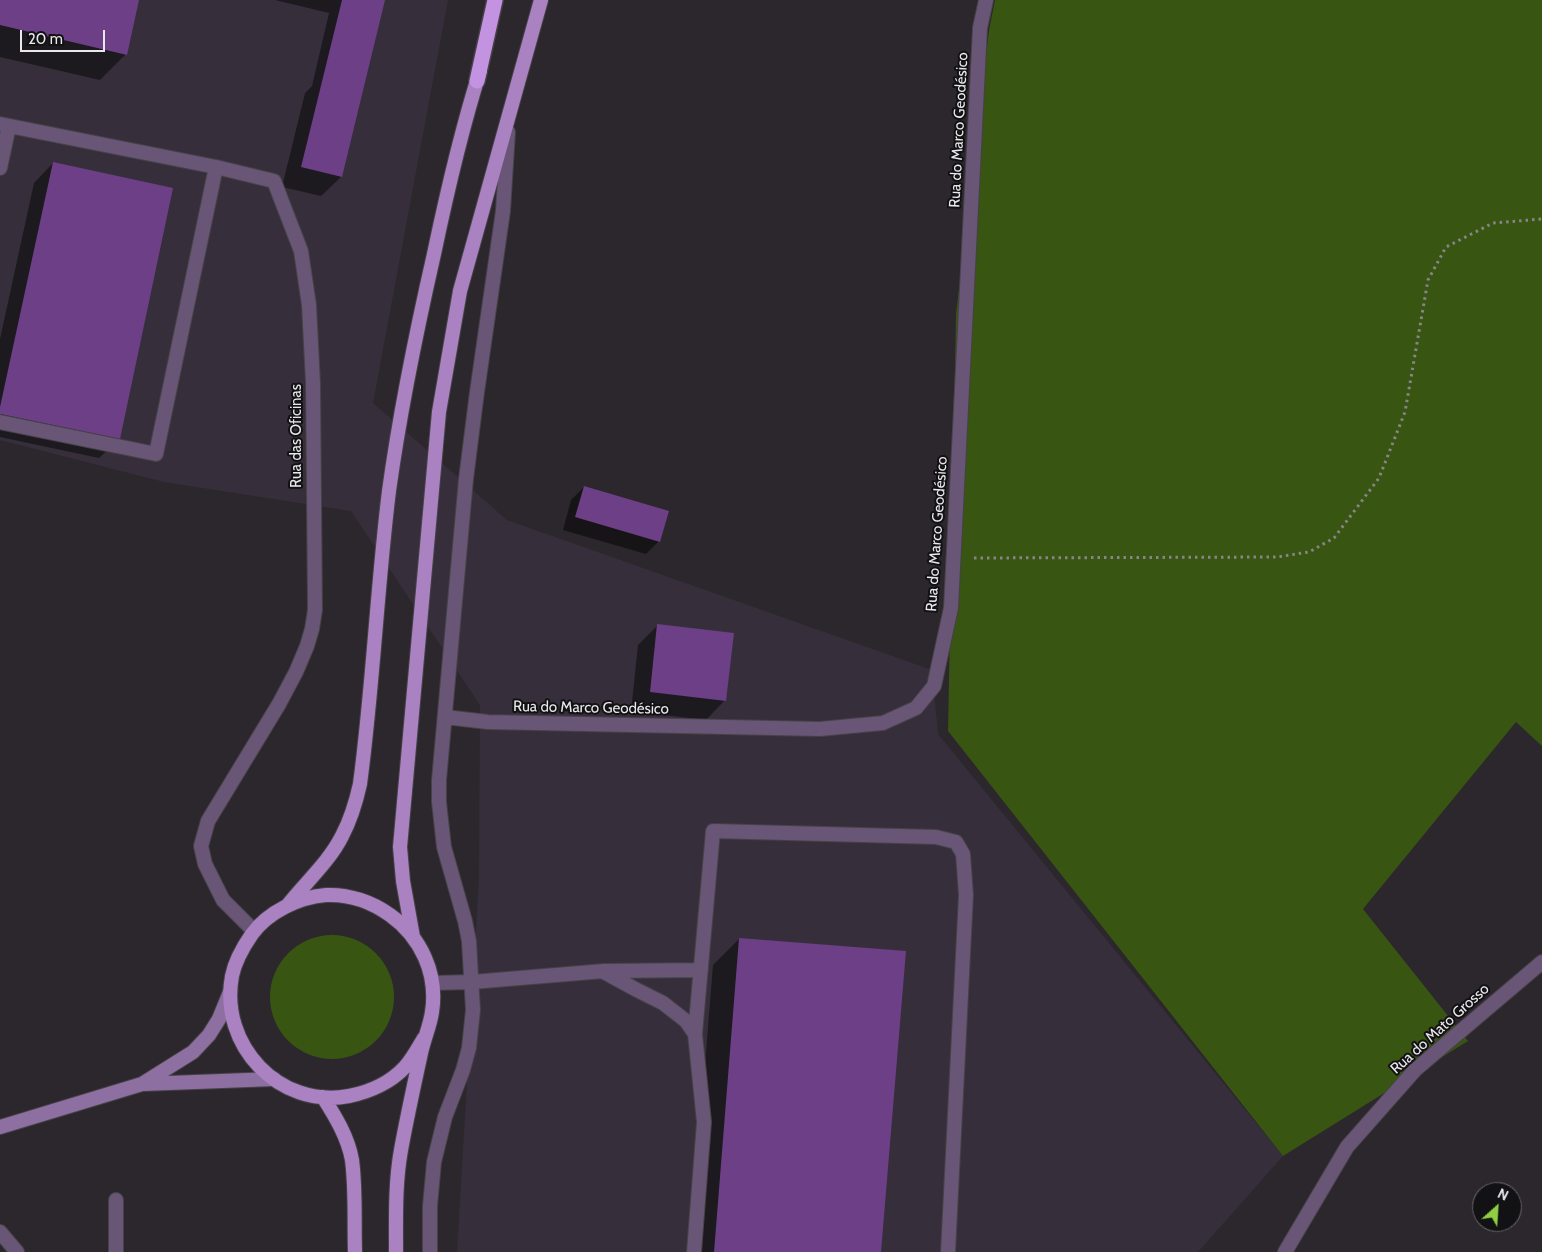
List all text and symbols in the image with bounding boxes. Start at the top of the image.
scale bar [22,20,108,52]
text: 20 m [28,30,63,48]
street label: Rua do Marco Geodésico [946,52,972,208]
street label: Rua das Oficinas [288,384,306,488]
street label: Rua do Marco Geodésico [923,456,951,612]
street label: Rua do Marco Geodésico [513,698,669,718]
street label: Rua do Mato Grosso [1387,980,1493,1078]
north arrow [1472,1182,1522,1232]
text: N [1495,1184,1512,1205]

